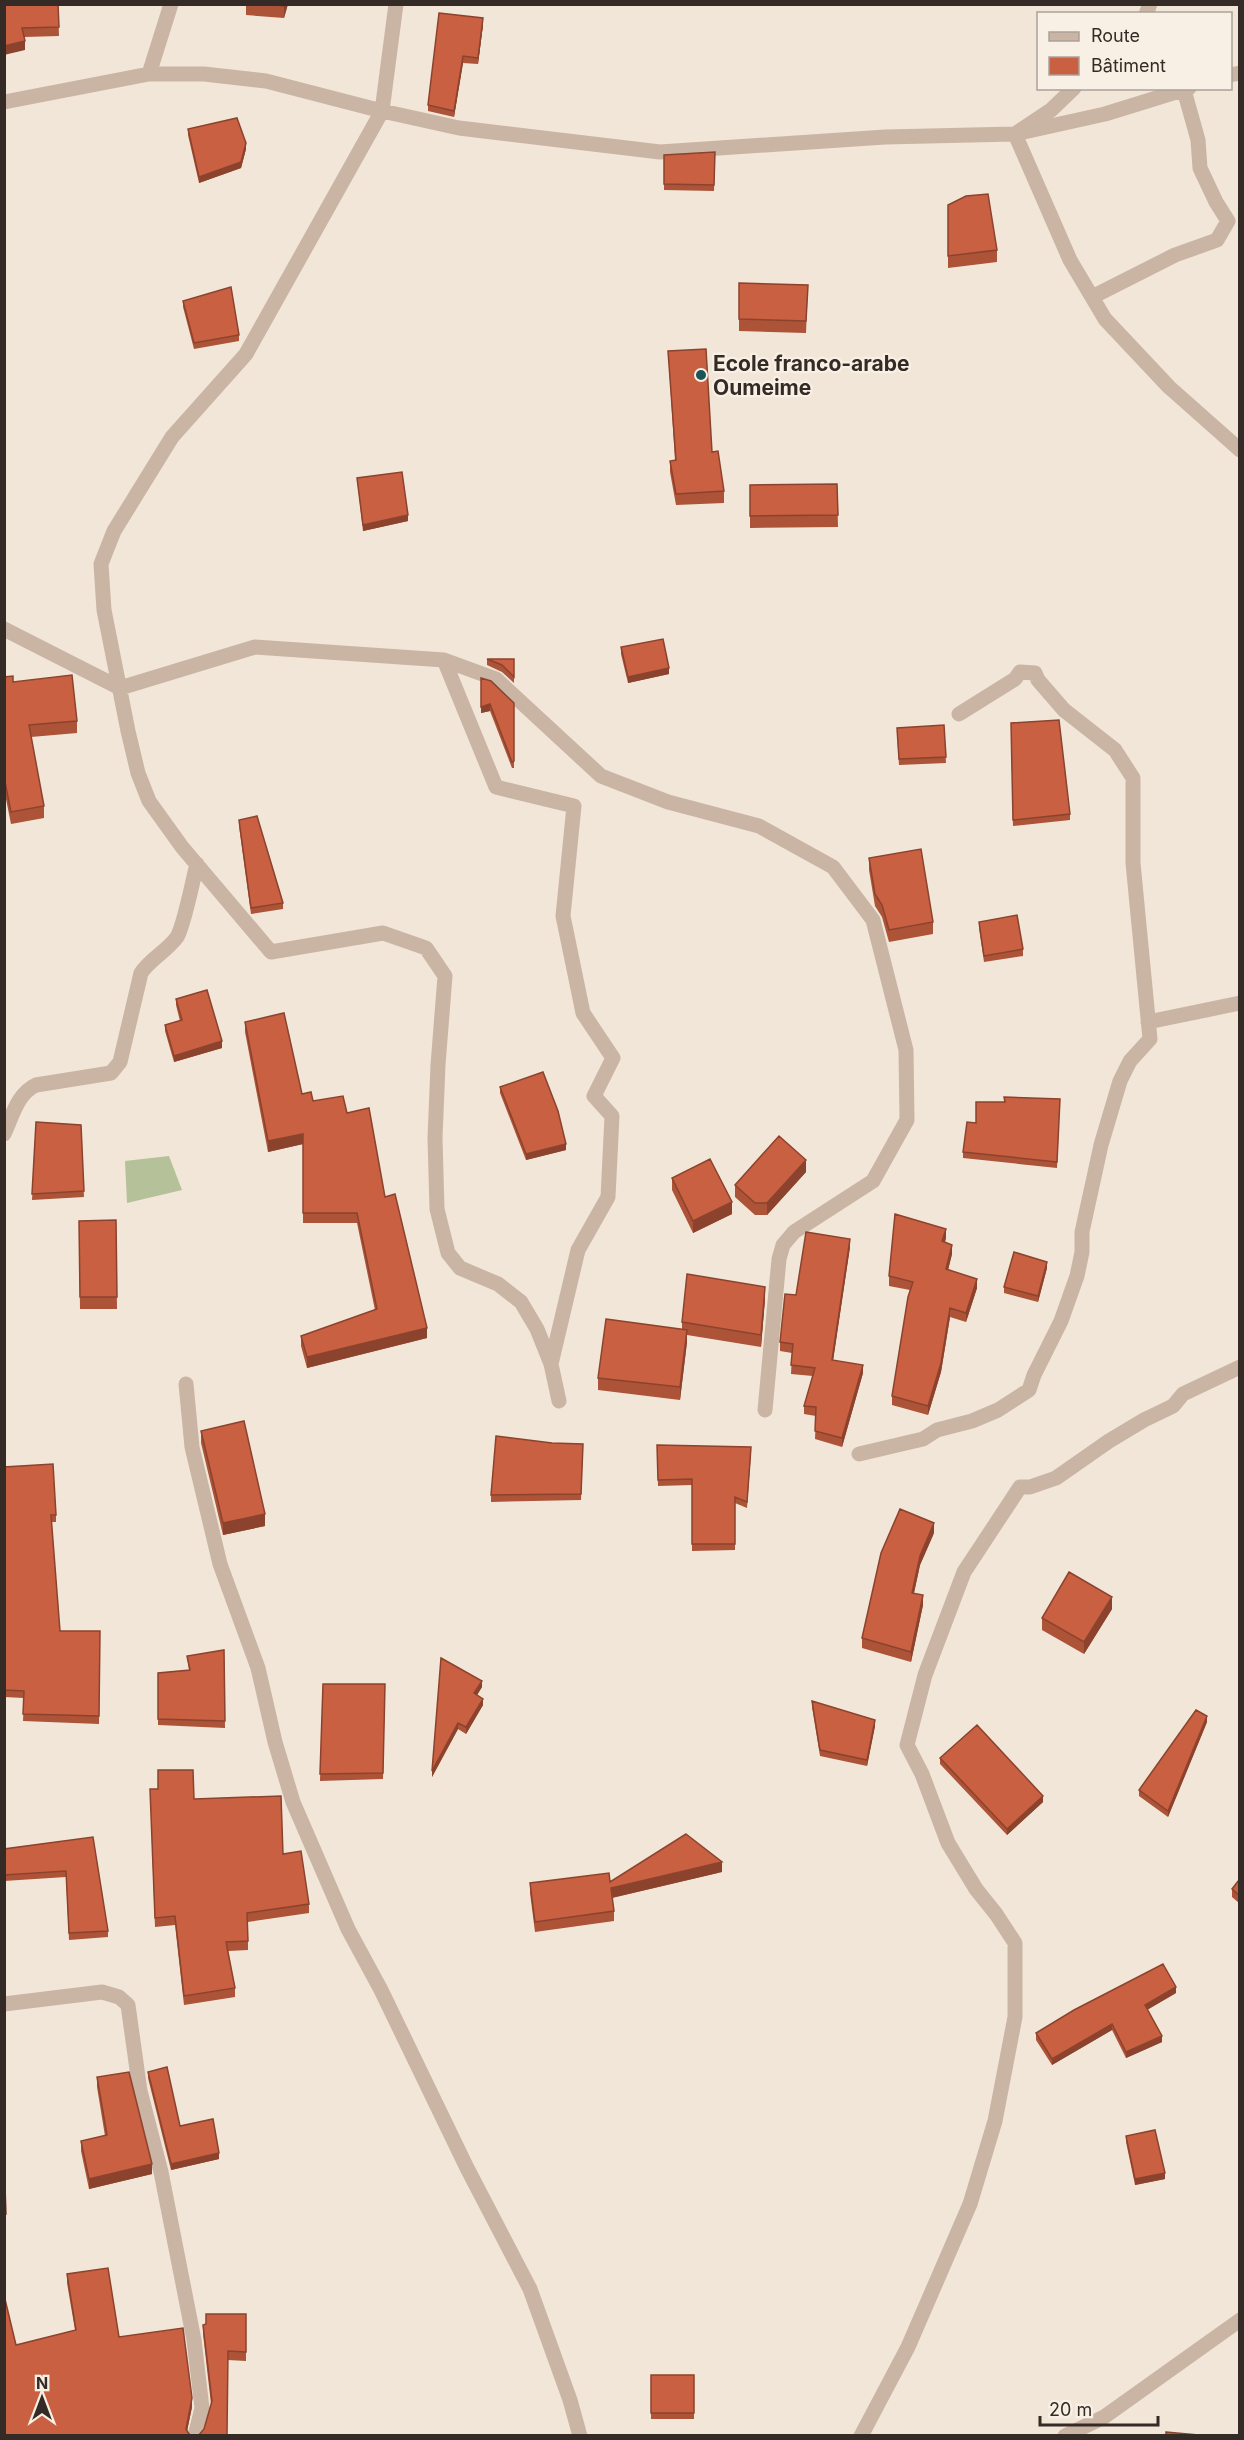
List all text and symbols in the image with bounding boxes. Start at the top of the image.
legend [1037,12,1232,90]
text: Route [1091,25,1140,46]
text: Bâtiment [1091,55,1166,76]
place label: Ecole franco-arabe Oumeime [713,351,910,400]
marker: Ecole franco-arabe Oumeime [694,368,708,382]
north arrow [12,2368,72,2428]
text: N [36,2373,48,2393]
scale bar [1040,2389,1158,2427]
text: 20 m [1049,2399,1092,2420]

